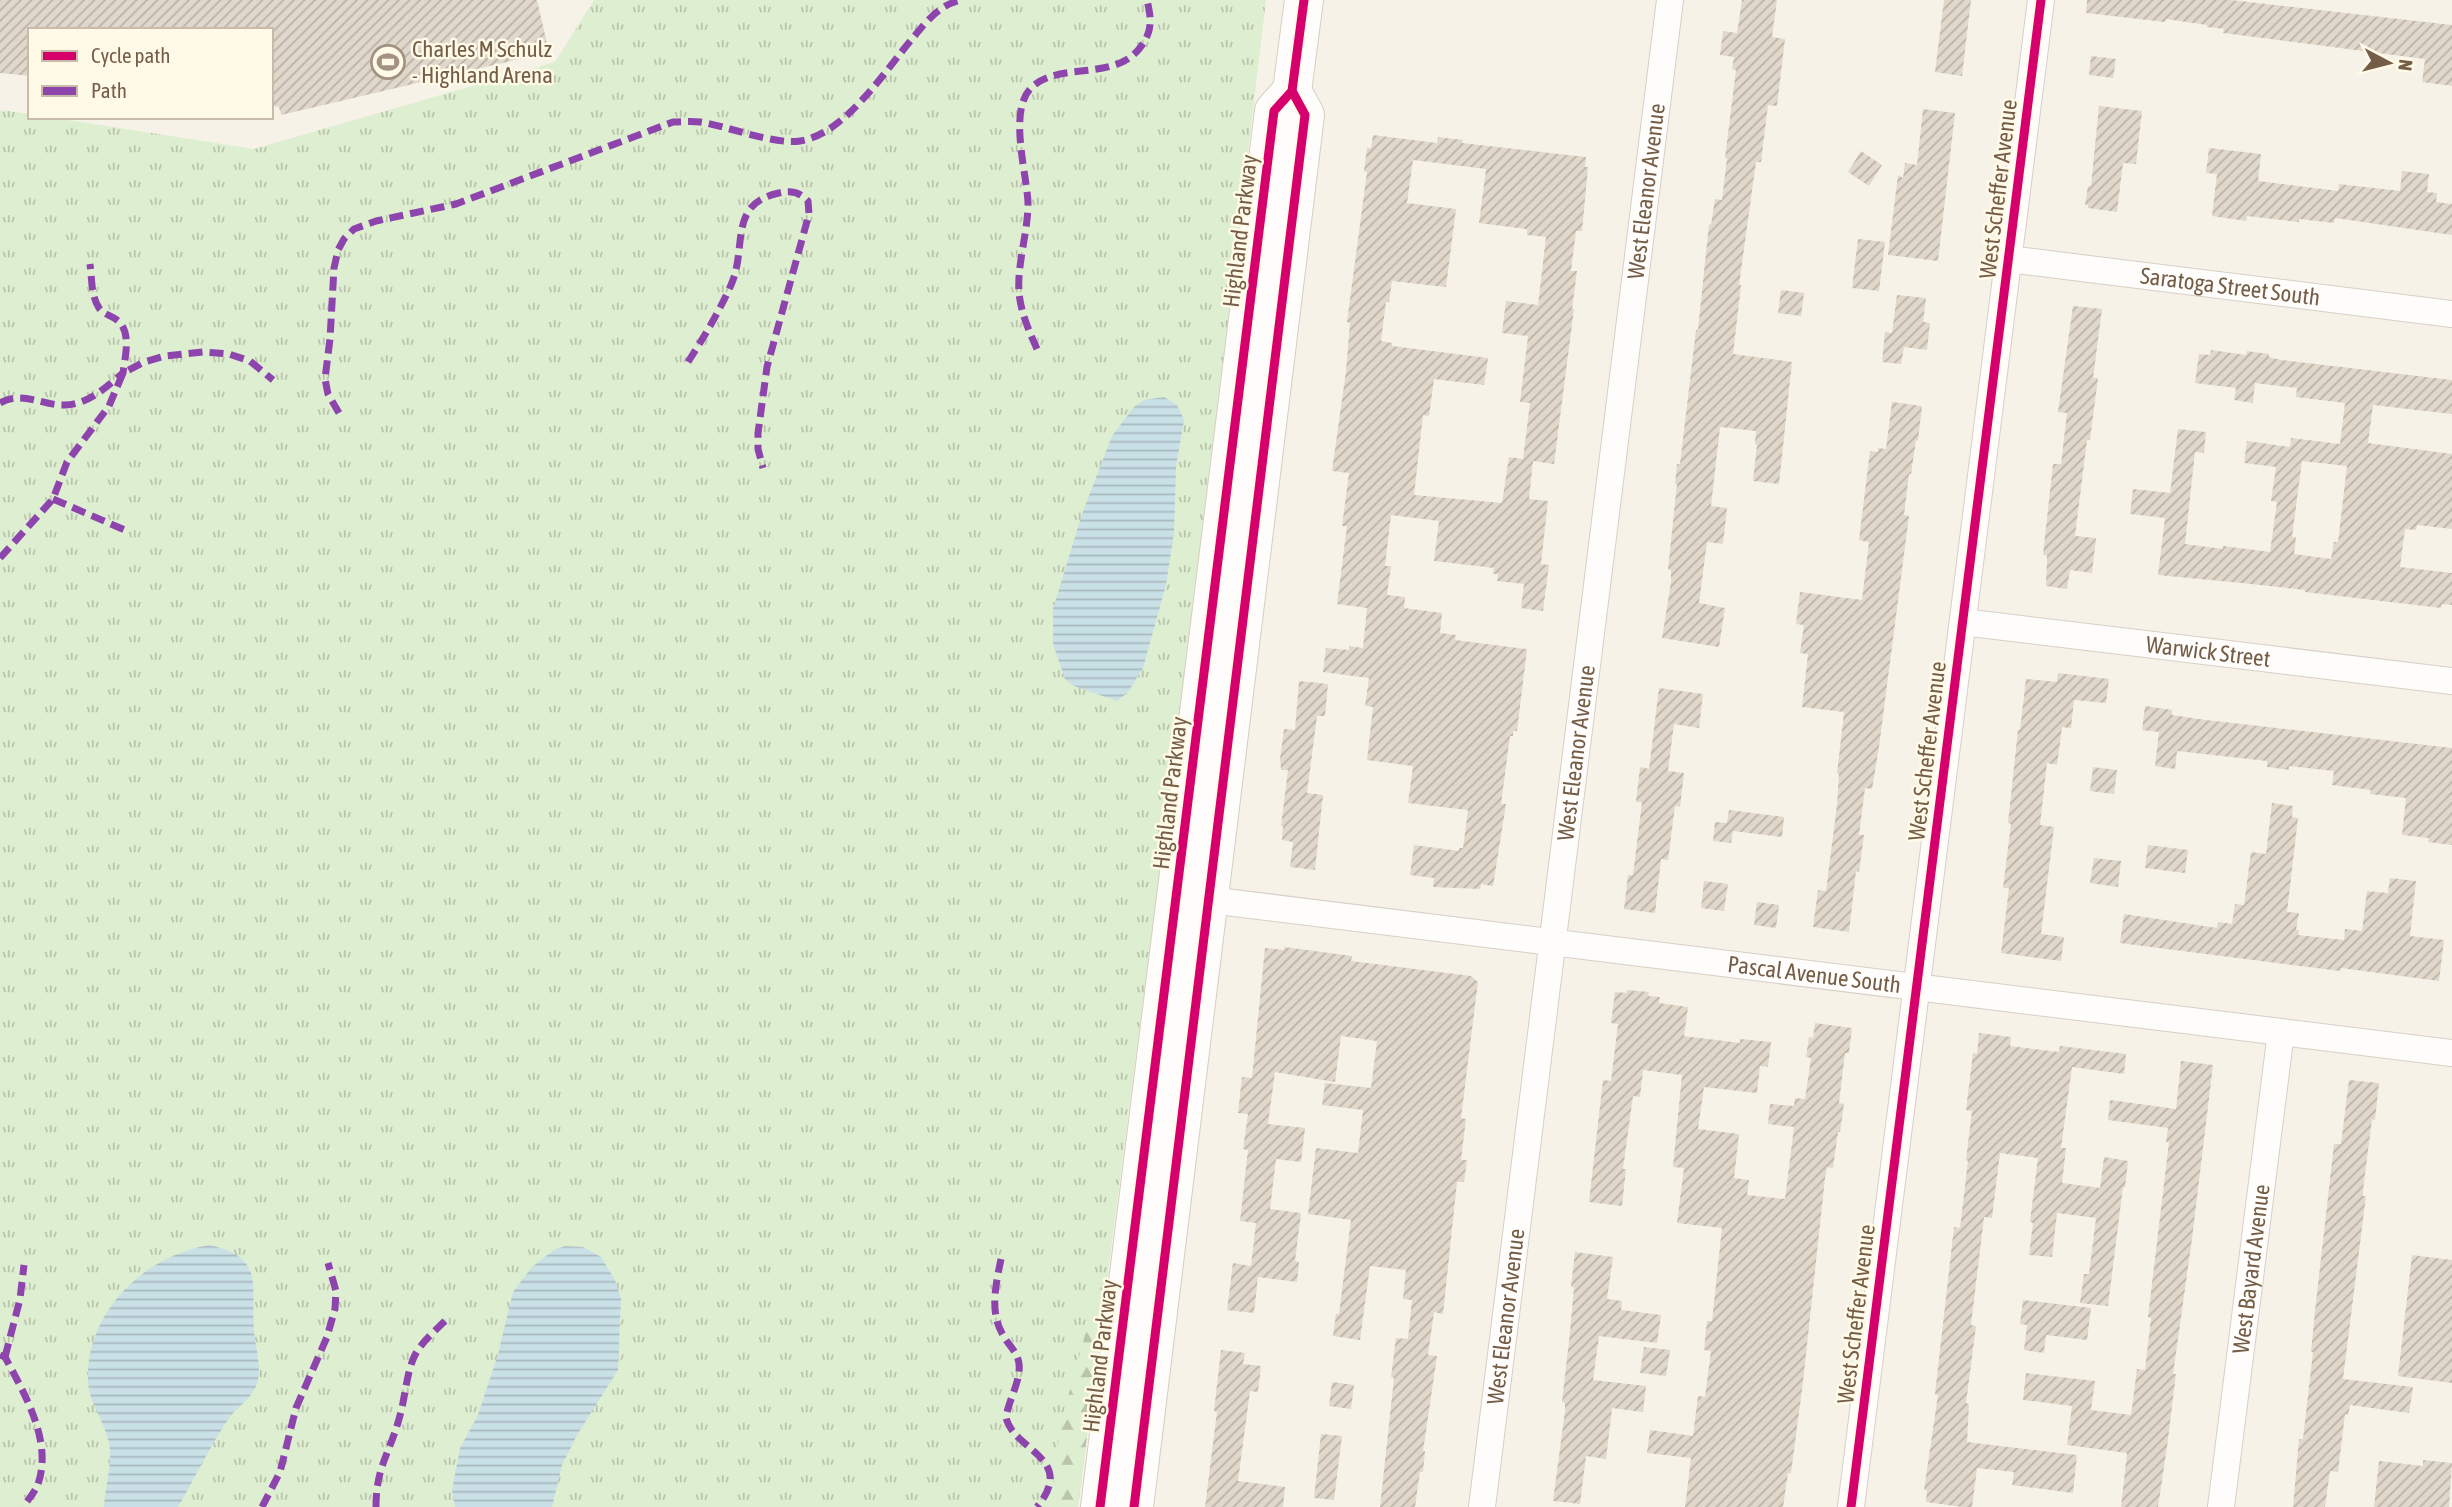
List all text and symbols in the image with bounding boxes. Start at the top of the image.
legend [28,28,273,119]
north arrow [2354,28,2424,98]
place label: Charles M Schulz - Highland Arena [412,36,553,88]
text: Cycle path [91,43,170,67]
sports icon: Charles M Schulz - Highland Arena [369,43,407,81]
text: N [2394,58,2417,72]
text: Path [91,78,127,102]
street label: West Scheffer Avenue [1974,98,2022,280]
street label: West Eleanor Avenue [1622,102,1670,281]
street label: Highland Parkway [1218,153,1262,309]
street label: Saratoga Street South [2139,263,2322,311]
street label: Warwick Street [2145,631,2272,672]
street label: West Scheffer Avenue [1903,660,1951,842]
street label: West Eleanor Avenue [1552,664,1600,842]
street label: Highland Parkway [1148,715,1192,871]
street label: Pascal Avenue South [1726,951,1902,998]
street label: West Bayard Avenue [2227,1183,2275,1355]
street label: West Scheffer Avenue [1832,1223,1880,1405]
street label: West Eleanor Avenue [1482,1227,1530,1406]
street label: Highland Parkway [1078,1278,1122,1434]

